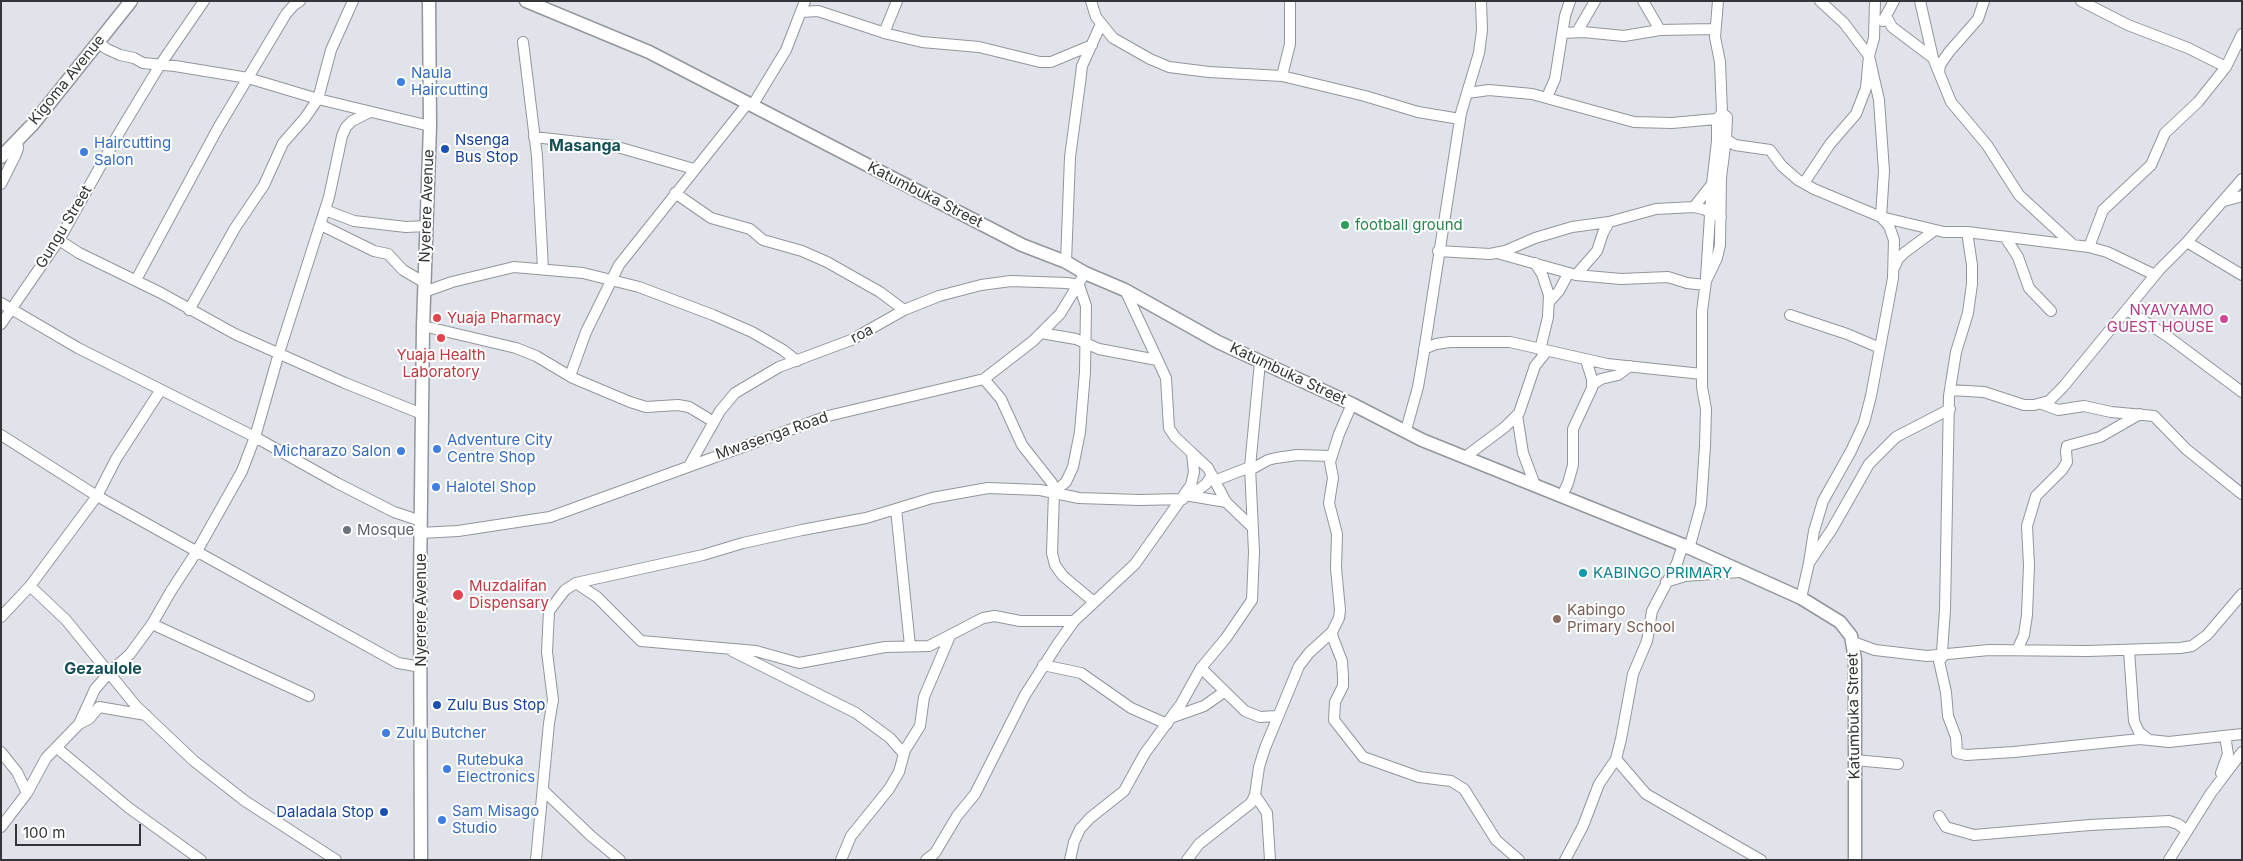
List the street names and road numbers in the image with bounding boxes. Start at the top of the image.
street label: Kigoma Avenue [25,31,109,129]
street label: Nyerere Avenue [416,149,438,263]
street label: Katumbuka Street [864,158,986,232]
street label: Gungu Street [32,182,96,272]
street label: roa [848,321,876,347]
street label: Katumbuka Street [1227,339,1349,409]
street label: Mwasenga Road [713,408,831,464]
street label: Nyerere Avenue [412,553,430,667]
street label: Katumbuka Street [1844,653,1864,779]

